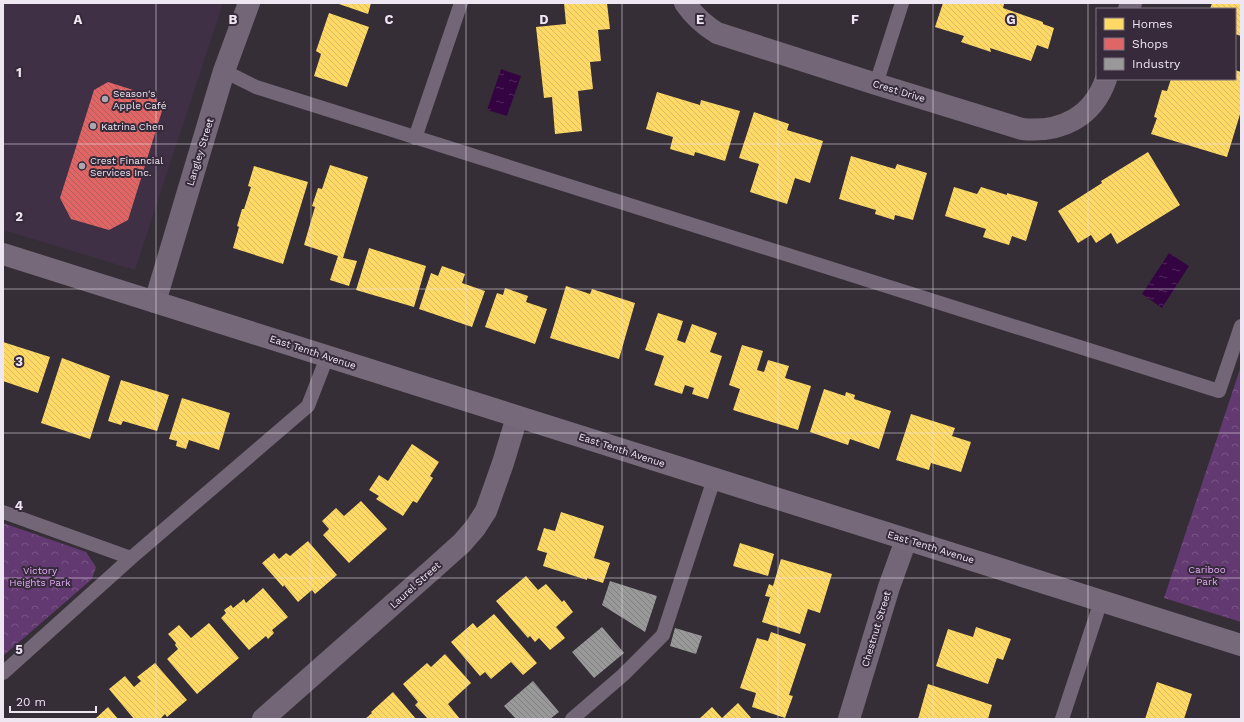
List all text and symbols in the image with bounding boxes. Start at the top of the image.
legend [1096,8,1236,80]
text: A [74,12,83,27]
text: B [229,12,238,27]
text: C [385,12,394,27]
text: D [539,12,549,27]
text: E [696,12,704,27]
text: F [851,12,859,27]
text: G [1006,12,1016,27]
text: Homes [1132,17,1173,31]
text: Shops [1132,37,1168,51]
text: Industry [1132,57,1181,71]
text: 1 [16,65,22,80]
street label: Crest Drive [871,78,927,104]
place label: Season's Apple Café [113,88,167,111]
marker: Season's Apple Café [100,94,110,104]
street label: Langley Street [184,116,216,187]
marker: Katrina Chen [88,121,98,131]
place label: Katrina Chen [101,121,164,132]
place label: Crest Financial Services Inc. [90,155,163,178]
marker: Crest Financial Services Inc. [77,161,87,171]
text: 2 [15,209,23,224]
street label: East Tenth Avenue [268,333,358,371]
text: 3 [15,354,23,369]
street label: East Tenth Avenue [577,431,667,469]
text: 4 [15,498,24,513]
street label: East Tenth Avenue [886,529,976,566]
street label: Laurel Street [388,559,443,610]
park label: Cariboo Park [1188,564,1226,587]
park label: Victory Heights Park [9,565,71,588]
street label: Chestnut Street [859,589,893,668]
text: 5 [15,642,23,657]
scale bar [10,688,96,714]
text: 20 m [16,695,46,709]

